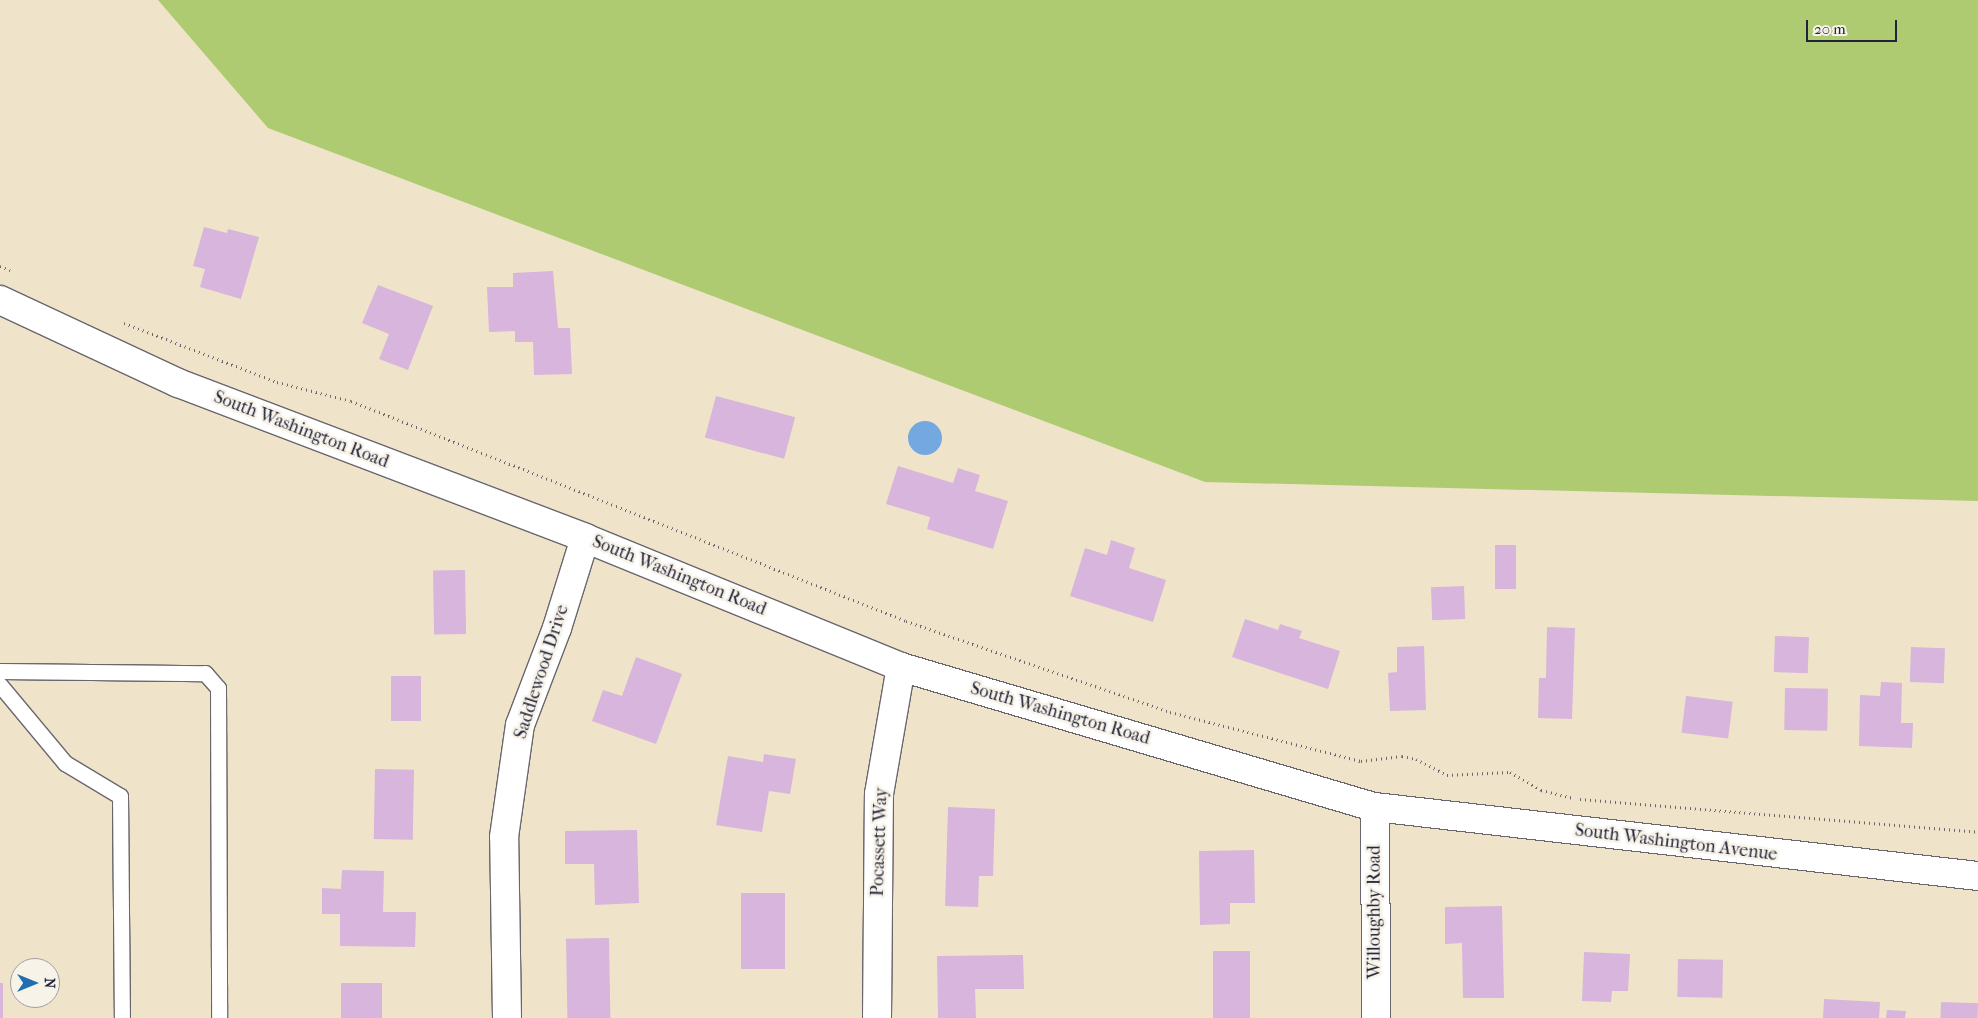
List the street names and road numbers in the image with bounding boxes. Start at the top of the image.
street label: South Washington Road [210,387,392,473]
street label: South Washington Road [589,531,769,621]
street label: Saddlewood Drive [510,602,574,742]
street label: South Washington Road [968,678,1152,750]
street label: Pocassett Way [867,787,893,897]
street label: South Washington Avenue [1574,820,1778,866]
street label: Willoughby Road [1364,845,1386,979]

